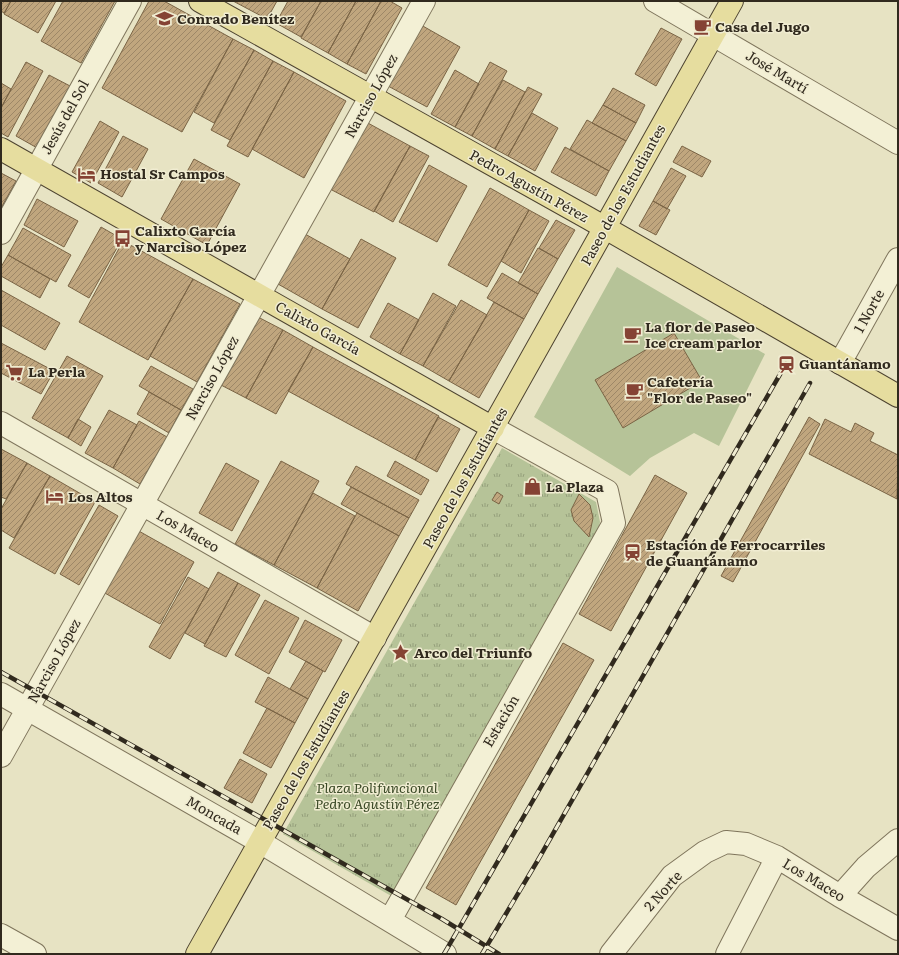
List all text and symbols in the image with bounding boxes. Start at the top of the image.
place label: Conrado Benítez [177,8,295,28]
school or university icon: Conrado Benítez [154,9,174,29]
place label: Casa del Jugo [715,16,810,36]
cafe icon: Casa del Jugo [692,17,712,37]
street label: José Martí [742,45,813,98]
street label: Narciso López [339,50,402,141]
street label: Jesús del Sol [35,75,93,157]
street label: Paseo de los Estudiantes [575,120,669,269]
street label: Pedro Agustín Pérez [466,144,593,226]
place label: Hostal Sr Campos [100,163,225,183]
hotel icon: Hostal Sr Campos [77,164,97,184]
place label: Calixto García y Narciso López [135,220,247,256]
bus stop icon: Calixto García y Narciso López [112,229,132,249]
street label: 1 Norte [848,285,888,336]
street label: Calixto García [272,295,365,359]
place label: La flor de Paseo Ice cream parlor [645,316,763,352]
cafe icon: La flor de Paseo Ice cream parlor [622,325,642,345]
street label: Narciso López [180,332,243,423]
place label: Guantánamo [799,353,891,373]
station icon: Guantánamo [776,354,796,374]
place label: La Perla [28,361,86,381]
supermarket icon: La Perla [5,362,25,382]
place label: Cafetería "Flor de Paseo" [647,371,752,407]
cafe icon: Cafetería "Flor de Paseo" [624,380,644,400]
street label: Paseo de los Estudiantes [417,403,511,552]
place label: La Plaza [546,476,605,496]
shop icon: La Plaza [523,477,543,497]
place label: Los Altos [68,486,133,506]
hotel icon: Los Altos [45,487,65,507]
street label: Los Maceo [153,504,224,556]
place label: Estación de Ferrocarriles de Guantánamo [646,534,825,570]
station icon: Estación de Ferrocarriles de Guantánamo [623,543,643,563]
street label: Narciso López [22,615,85,706]
place label: Arco del Triunfo [414,642,533,662]
place icon: Arco del Triunfo [391,643,411,663]
street label: Paseo de los Estudiantes [257,686,353,833]
street label: Estación [477,691,523,750]
park label: Plaza Polifuncional Pedro Agustín Pérez [315,777,440,813]
street label: Moncada [183,790,247,838]
street label: Los Maceo [780,853,850,906]
street label: 2 Norte [639,866,686,915]

